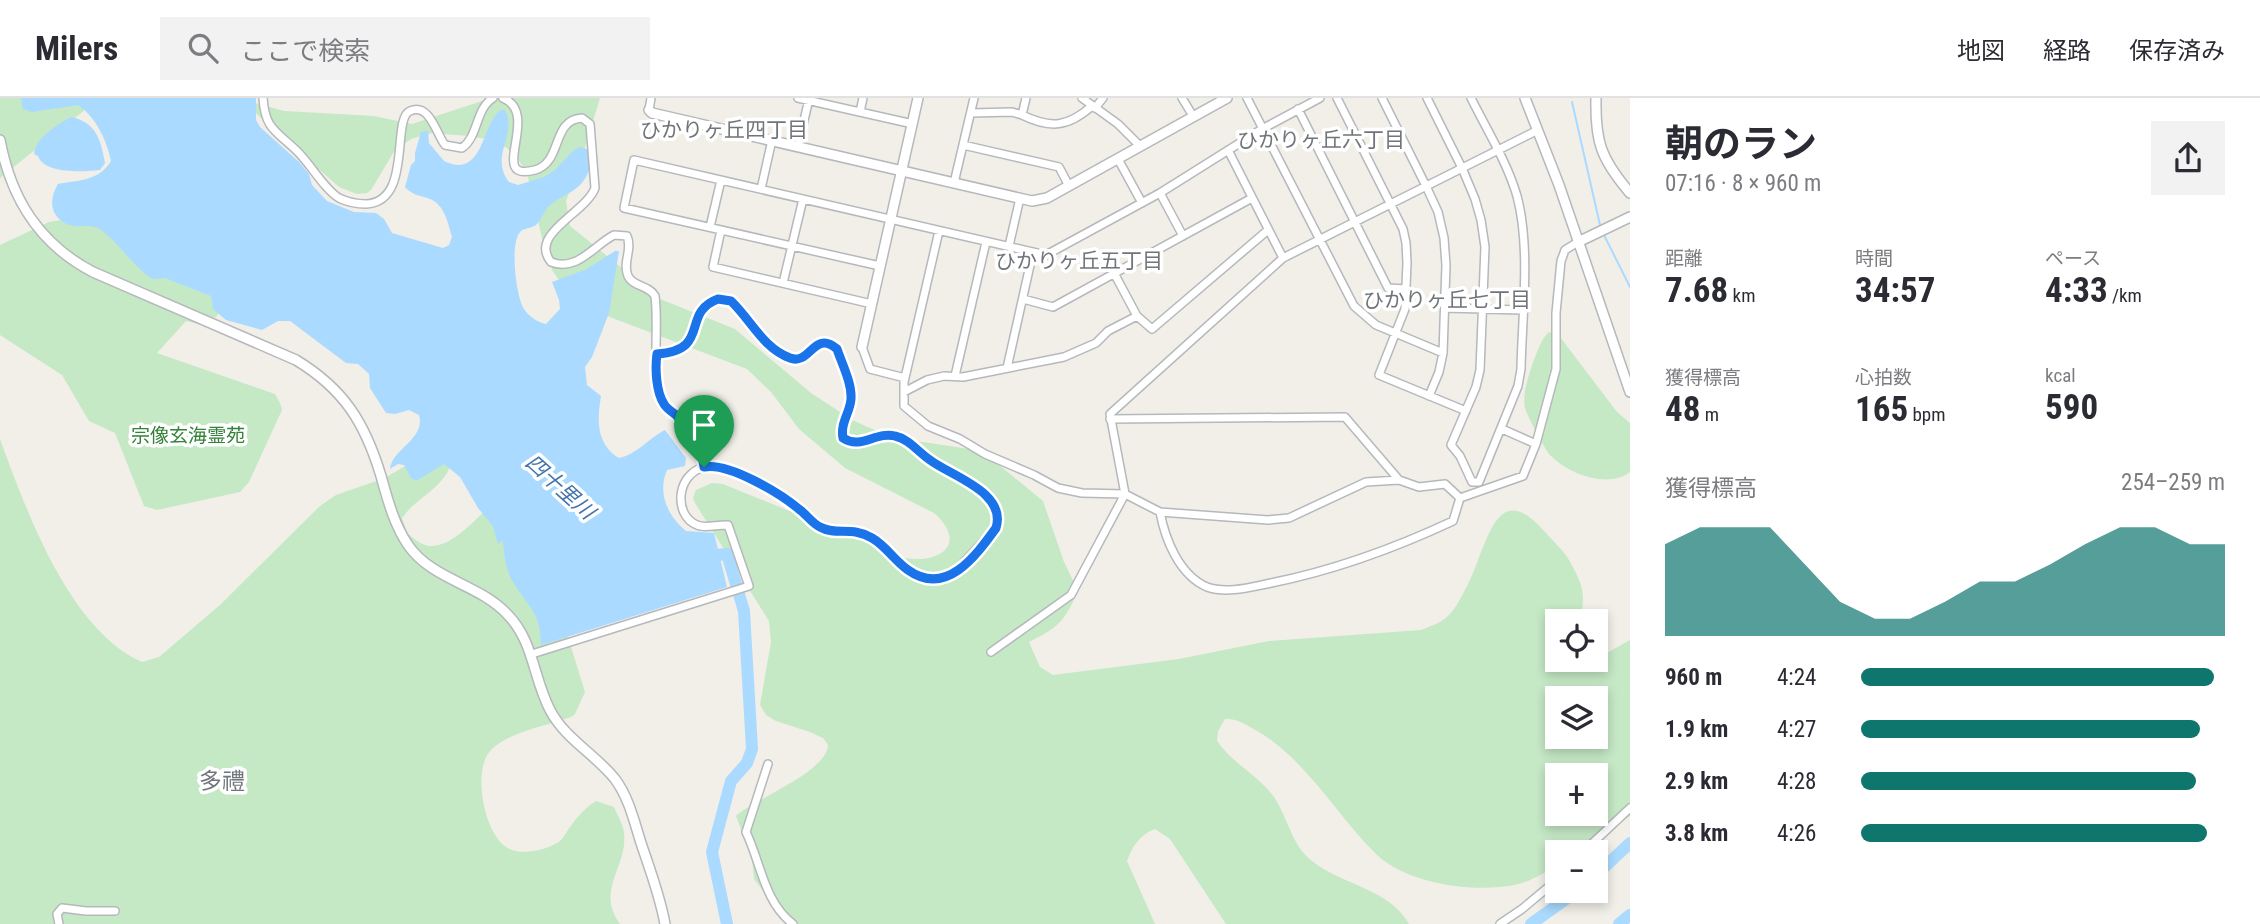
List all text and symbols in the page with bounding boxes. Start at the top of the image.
search box [160,17,650,80]
text: Milers [35,29,118,68]
icon: search [184,29,222,67]
text: ここで検索 [240,36,370,66]
text: 地図 [1957,37,2005,65]
text: 経路 [2043,37,2091,65]
text: 保存済み [2129,37,2225,65]
district label: ひかりヶ丘四丁目 [640,118,808,142]
button: share [2151,121,2225,195]
text: 朝のラン [1665,122,1817,166]
district label: ひかりヶ丘六丁目 [1237,128,1405,152]
text: 07:16 · 8 × 960 m [1665,170,1821,197]
text: 距離 [1665,247,1703,270]
text: 時間 [1855,247,1893,270]
text: ペース [2045,247,2101,270]
district label: ひかりヶ丘五丁目 [995,249,1163,273]
text: 7.68 [1665,270,1728,311]
text: 34:57 [1855,270,1935,311]
text: 4:33 [2045,270,2108,311]
text: km [1728,284,1755,307]
text: /km [2108,284,2142,307]
district label: ひかりヶ丘七丁目 [1363,288,1531,312]
text: kcal [2045,364,2076,387]
text: 獲得標高 [1665,366,1741,389]
text: 心拍数 [1855,366,1912,389]
text: 590 [2045,387,2098,428]
text: 48 [1665,389,1700,430]
text: 165 [1855,389,1908,430]
pin [674,395,734,467]
text: m [1700,403,1719,426]
text: bpm [1908,403,1945,426]
icon: arrive [685,406,723,444]
park label: 宗像玄海霊苑 [131,424,245,447]
water label: 四十里川 [521,450,601,525]
text: 254–259 m [2121,469,2225,496]
text: 獲得標高 [1665,475,1757,502]
map controls [1545,609,1608,903]
button: locate [1545,609,1608,672]
text: 960 m [1665,664,1722,691]
text: 4:24 [1777,664,1816,691]
button: layers [1545,686,1608,749]
text: 1.9 km [1665,716,1728,743]
text: 4:27 [1777,716,1816,743]
button: + [1545,763,1608,826]
district label: 多禮 [199,768,245,795]
text: 2.9 km [1665,768,1728,795]
text: 4:28 [1777,768,1816,795]
text: 3.8 km [1665,820,1728,847]
text: 4:26 [1777,820,1816,847]
button: − [1545,840,1608,903]

